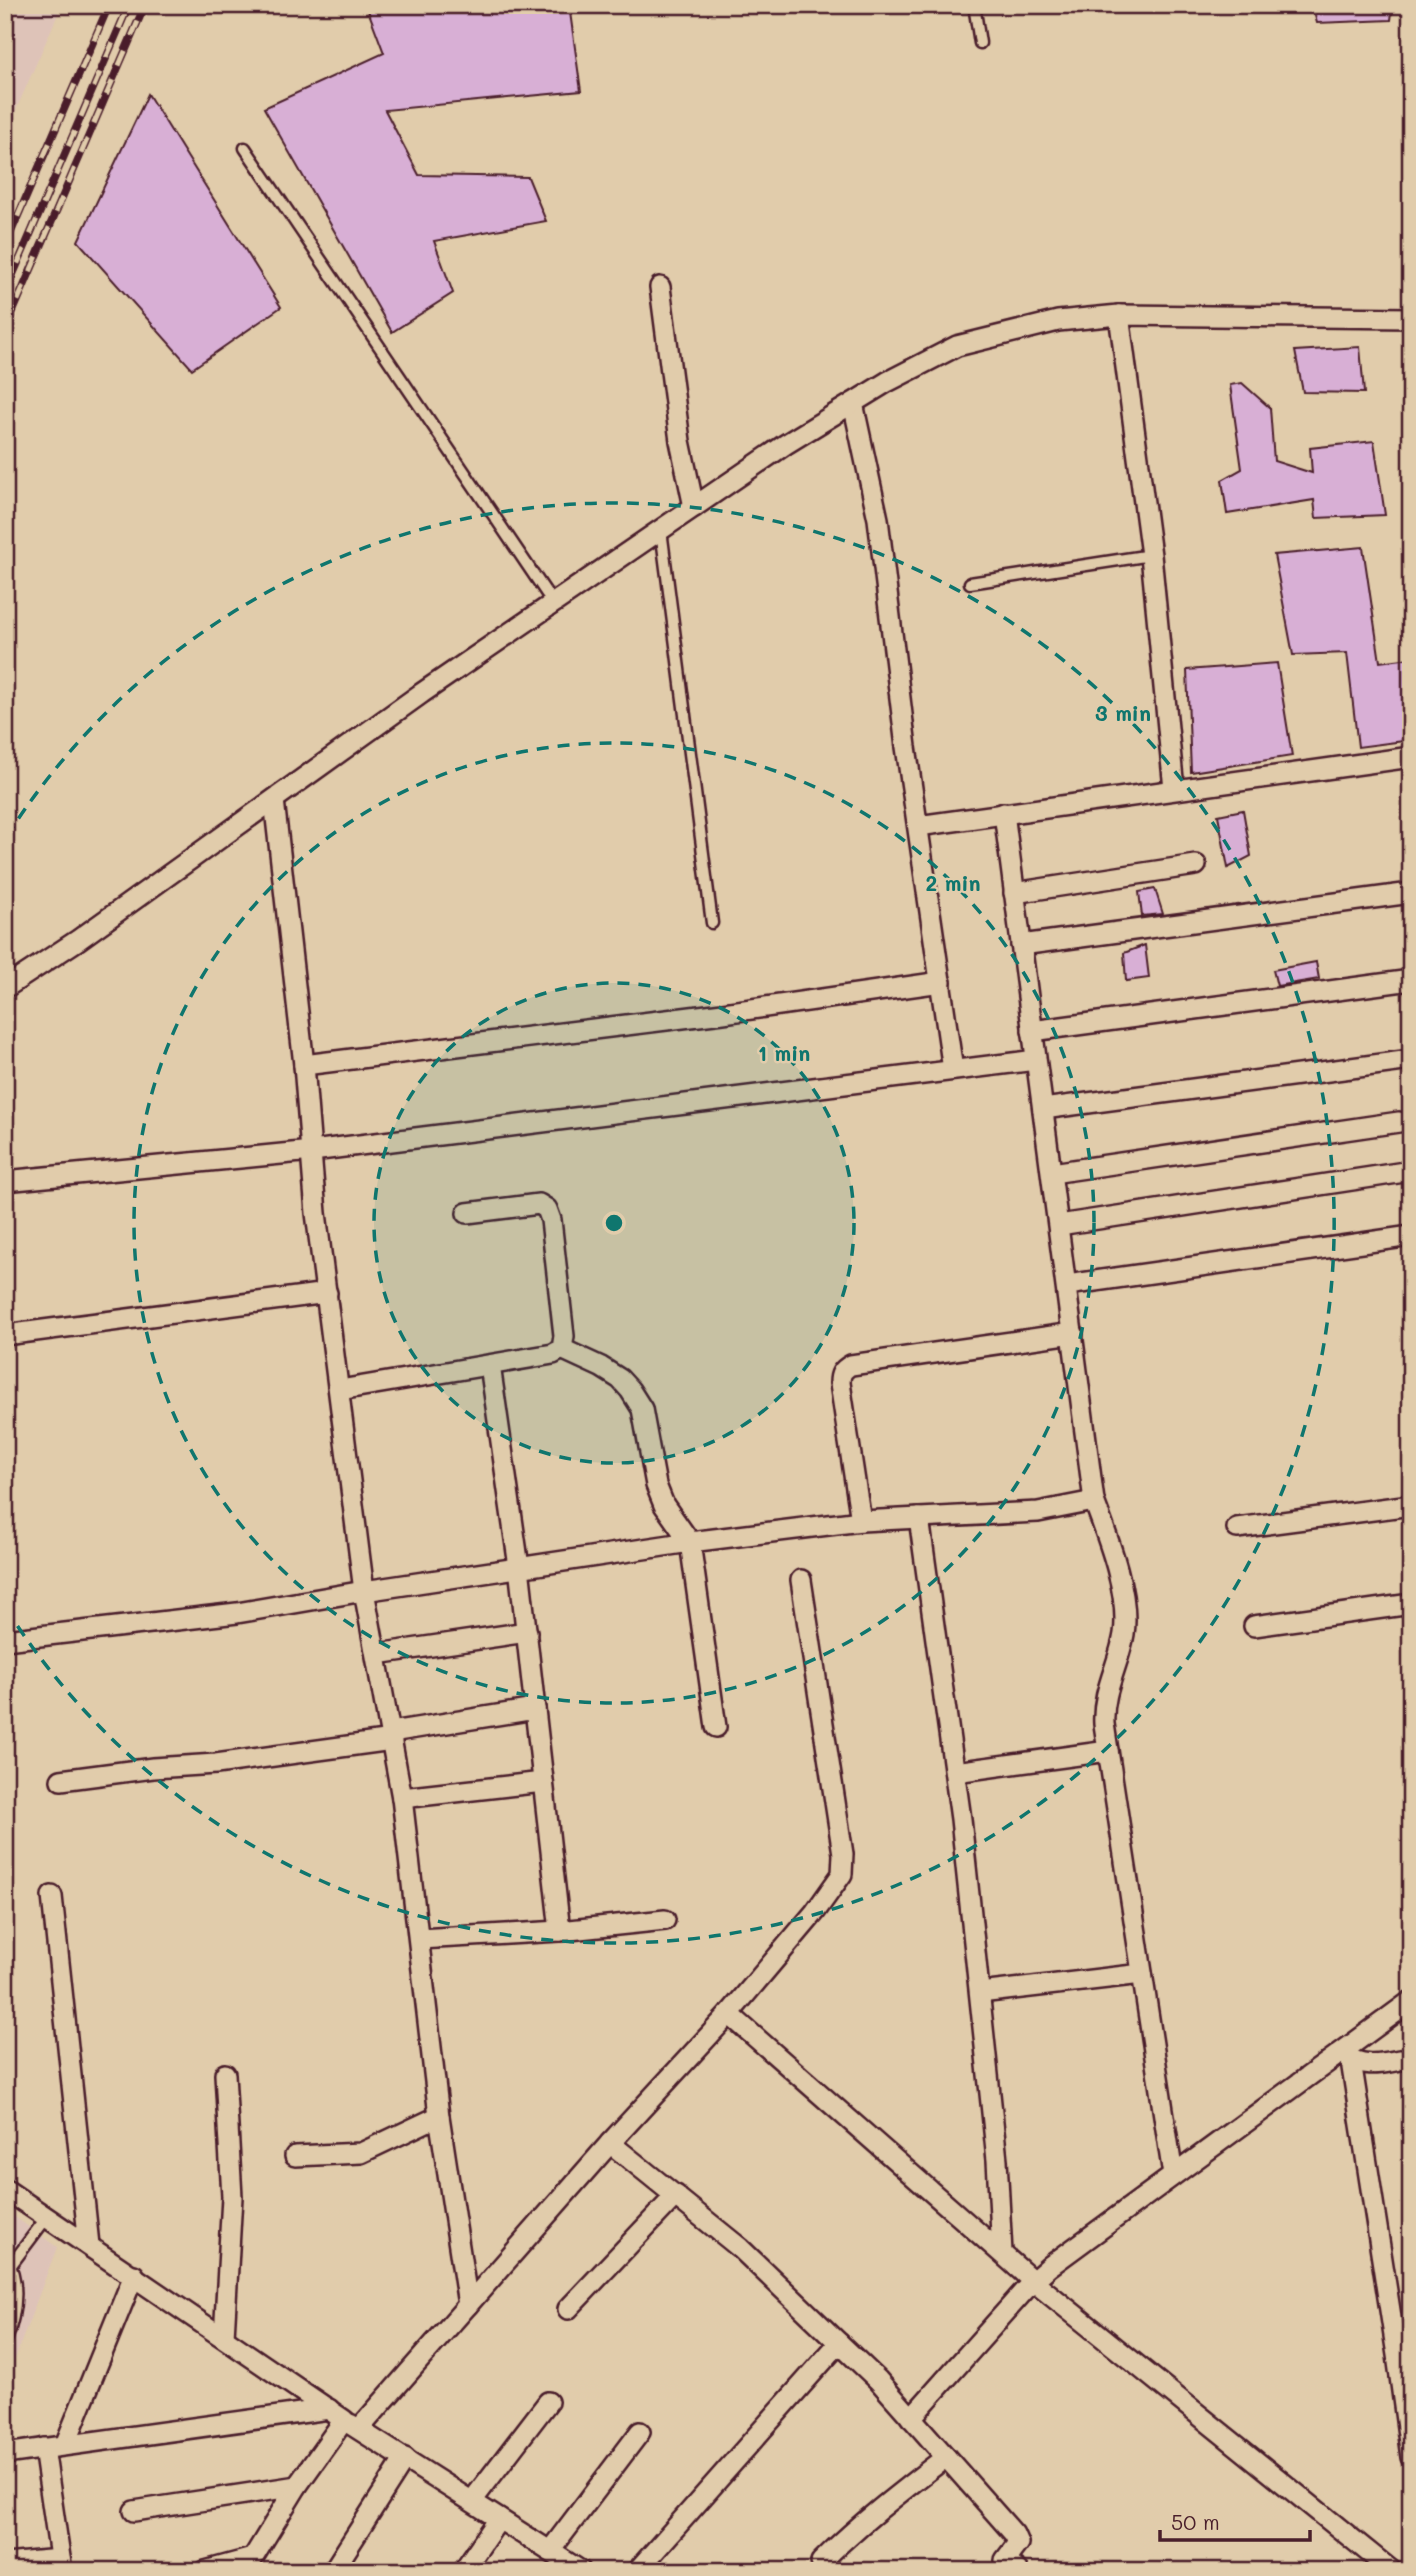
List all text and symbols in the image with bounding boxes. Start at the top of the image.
text: 3 min [1095,699,1151,726]
text: 2 min [925,869,981,896]
text: 1 min [758,1039,810,1066]
centre of rings [602,1211,626,1235]
scale bar [1160,2499,1311,2543]
text: 50 m [1171,2508,1220,2535]

